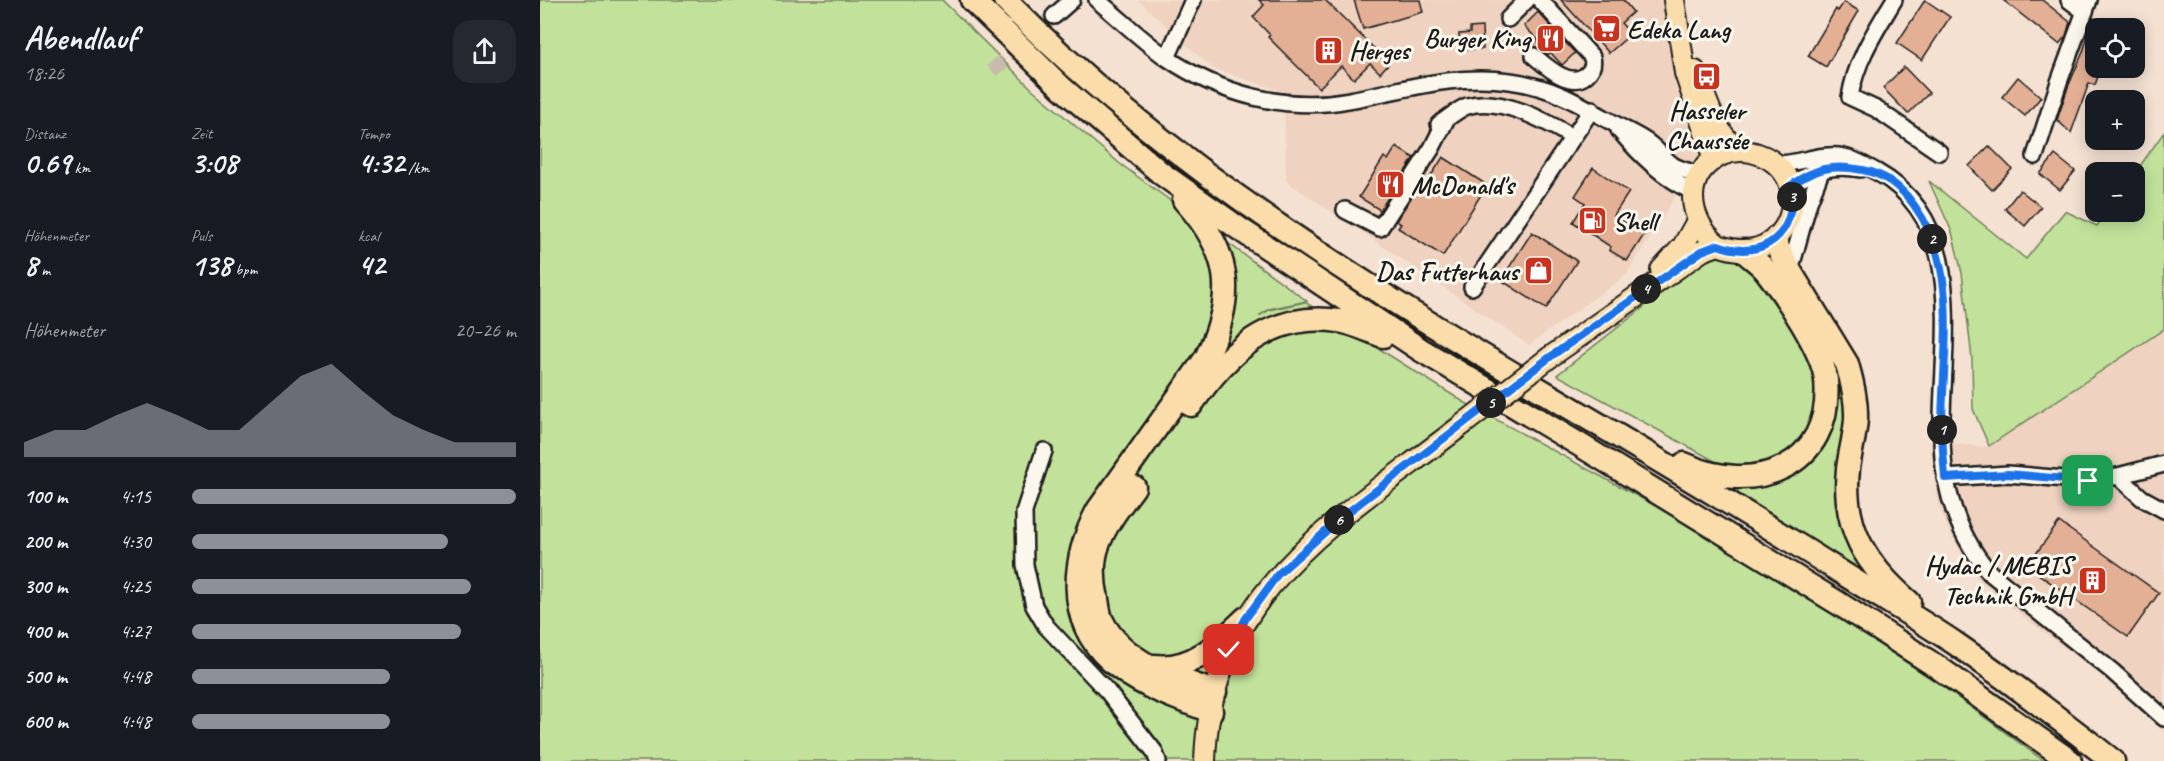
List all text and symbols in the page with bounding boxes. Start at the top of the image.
supermarket icon: Edeka Lang [1590,13,1622,45]
place label: Edeka Lang [1627,13,1733,46]
text: Abendlauf [24,17,136,59]
map controls [2085,18,2145,222]
button: locate [2085,18,2145,78]
button: share [453,20,516,83]
place label: Burger King [1424,22,1533,55]
restaurant icon: Burger King [1535,22,1567,54]
building icon: Herges [1312,34,1344,66]
place label: Herges [1349,34,1412,67]
bus stop icon: Hasseler Chaussée [1691,60,1723,92]
text: 18:26 [24,61,64,86]
button: + [2085,90,2145,150]
place label: Hasseler Chaussée [1666,94,1750,157]
text: Distanz [24,124,66,144]
text: Zeit [191,124,212,144]
text: Tempo [358,124,390,144]
text: 0.69 [24,144,71,182]
text: 3:08 [191,144,237,182]
text: 4:32 [358,144,404,182]
text: km [71,158,90,178]
text: /km [404,158,429,178]
button: − [2085,162,2145,222]
restaurant icon: McDonald's [1374,169,1406,201]
place label: McDonald's [1411,169,1517,202]
pin: 3 [1777,182,1807,212]
text: 3 [1788,187,1796,207]
fuel station icon: Shell [1576,205,1608,237]
place label: Shell [1613,205,1662,238]
pin: 2 [1917,224,1947,254]
text: Höhenmeter [24,226,89,246]
text: Puls [191,226,212,246]
text: kcal [358,226,379,246]
text: 2 [1928,229,1936,249]
text: 8 [24,246,38,284]
text: 138 [191,246,232,284]
text: 42 [358,246,385,284]
place label: Das Futterhaus [1376,255,1521,288]
shop icon: Das Futterhaus [1523,255,1555,287]
text: m [38,260,50,280]
text: bpm [232,260,257,280]
pin: 4 [1631,274,1661,304]
text: 4 [1642,279,1650,299]
text: Höhenmeter [24,318,105,343]
text: 20–26 m [455,318,516,343]
pin: 5 [1476,388,1506,418]
text: 5 [1488,393,1494,413]
pin: 1 [1927,415,1957,445]
text: 1 [1938,420,1946,440]
pin [2062,455,2113,506]
icon: arrive [2071,464,2104,497]
text: 100 m [24,484,67,509]
text: 4:15 [120,484,151,509]
pin: 6 [1324,505,1354,535]
text: 6 [1335,510,1343,530]
text: 200 m [24,529,67,554]
text: 4:30 [120,529,151,554]
place label: Hydac / MEBIS Technik GmbH [1925,549,2077,612]
building icon: Hydac / MEBIS Technik GmbH [2077,564,2109,596]
text: 300 m [24,574,67,599]
text: 4:25 [120,574,151,599]
text: 400 m [24,619,67,644]
text: 4:27 [120,619,151,644]
pin [1203,624,1254,675]
icon: check [1212,633,1245,666]
text: 500 m [24,664,67,689]
text: 4:48 [120,664,151,689]
text: 600 m [24,709,68,734]
text: 4:48 [120,709,151,734]

